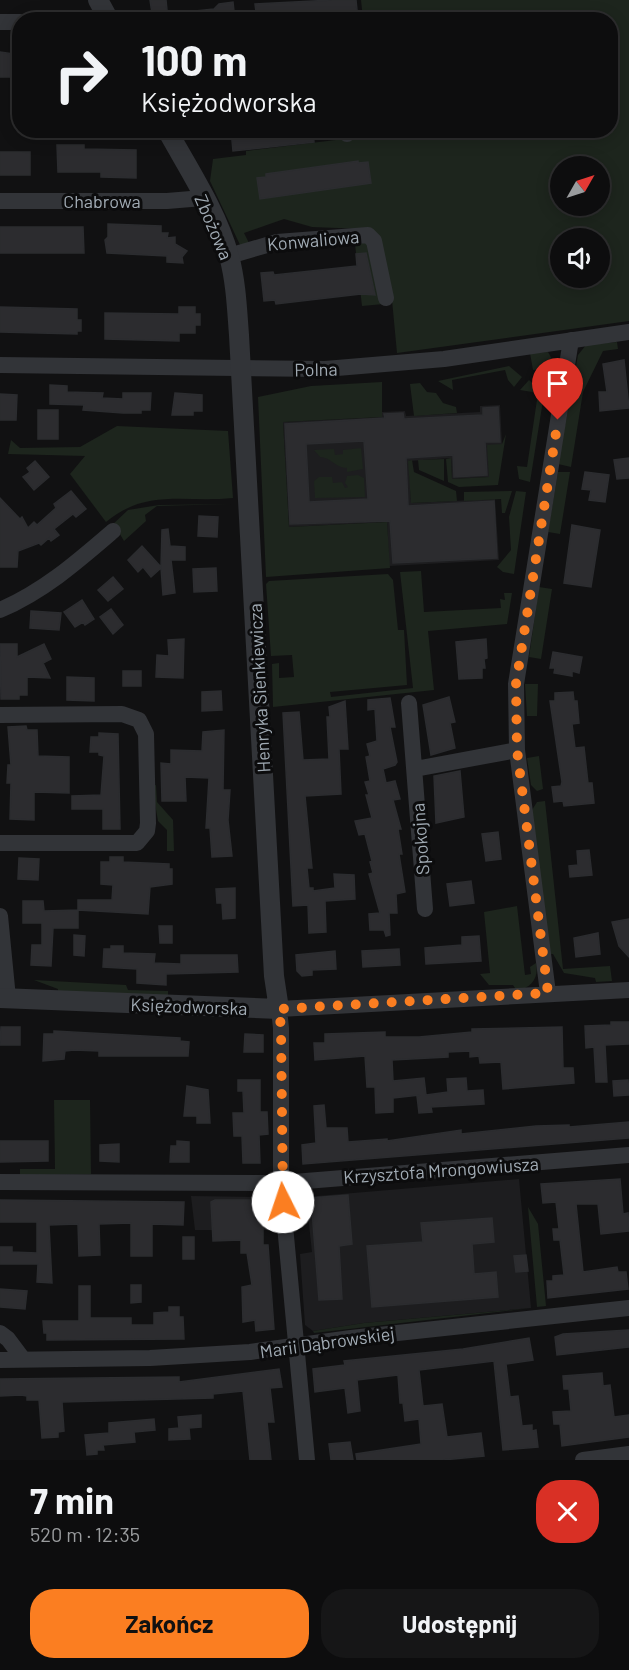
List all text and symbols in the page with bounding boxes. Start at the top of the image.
text: 100 m [141,34,247,84]
icon: right [42,36,120,114]
text: Księżodworska [141,85,317,117]
north arrow [550,156,610,216]
map controls [550,156,610,288]
street label: Chabrowa [63,190,141,212]
street label: Zbożowa [190,191,238,263]
street label: Konwaliowa [266,225,360,255]
button: sound [550,228,610,288]
street label: Polna [294,358,338,380]
pin [532,358,583,420]
icon: arrive [541,367,574,400]
street label: Henryka Sienkiewicza [244,603,274,773]
street label: Spokojna [407,802,433,876]
street label: Księżodworska [130,993,248,1019]
street label: Krzysztofa Mrongowiusza [343,1152,539,1188]
position arrow [251,1170,315,1234]
street label: Marii Dąbrowskiej [258,1322,396,1362]
text: 7 min [30,1478,114,1521]
button: close [536,1480,599,1543]
text: 520 m · 12:35 [30,1522,140,1546]
button: Zakończ [30,1589,309,1658]
button: Udostępnij [321,1589,599,1658]

